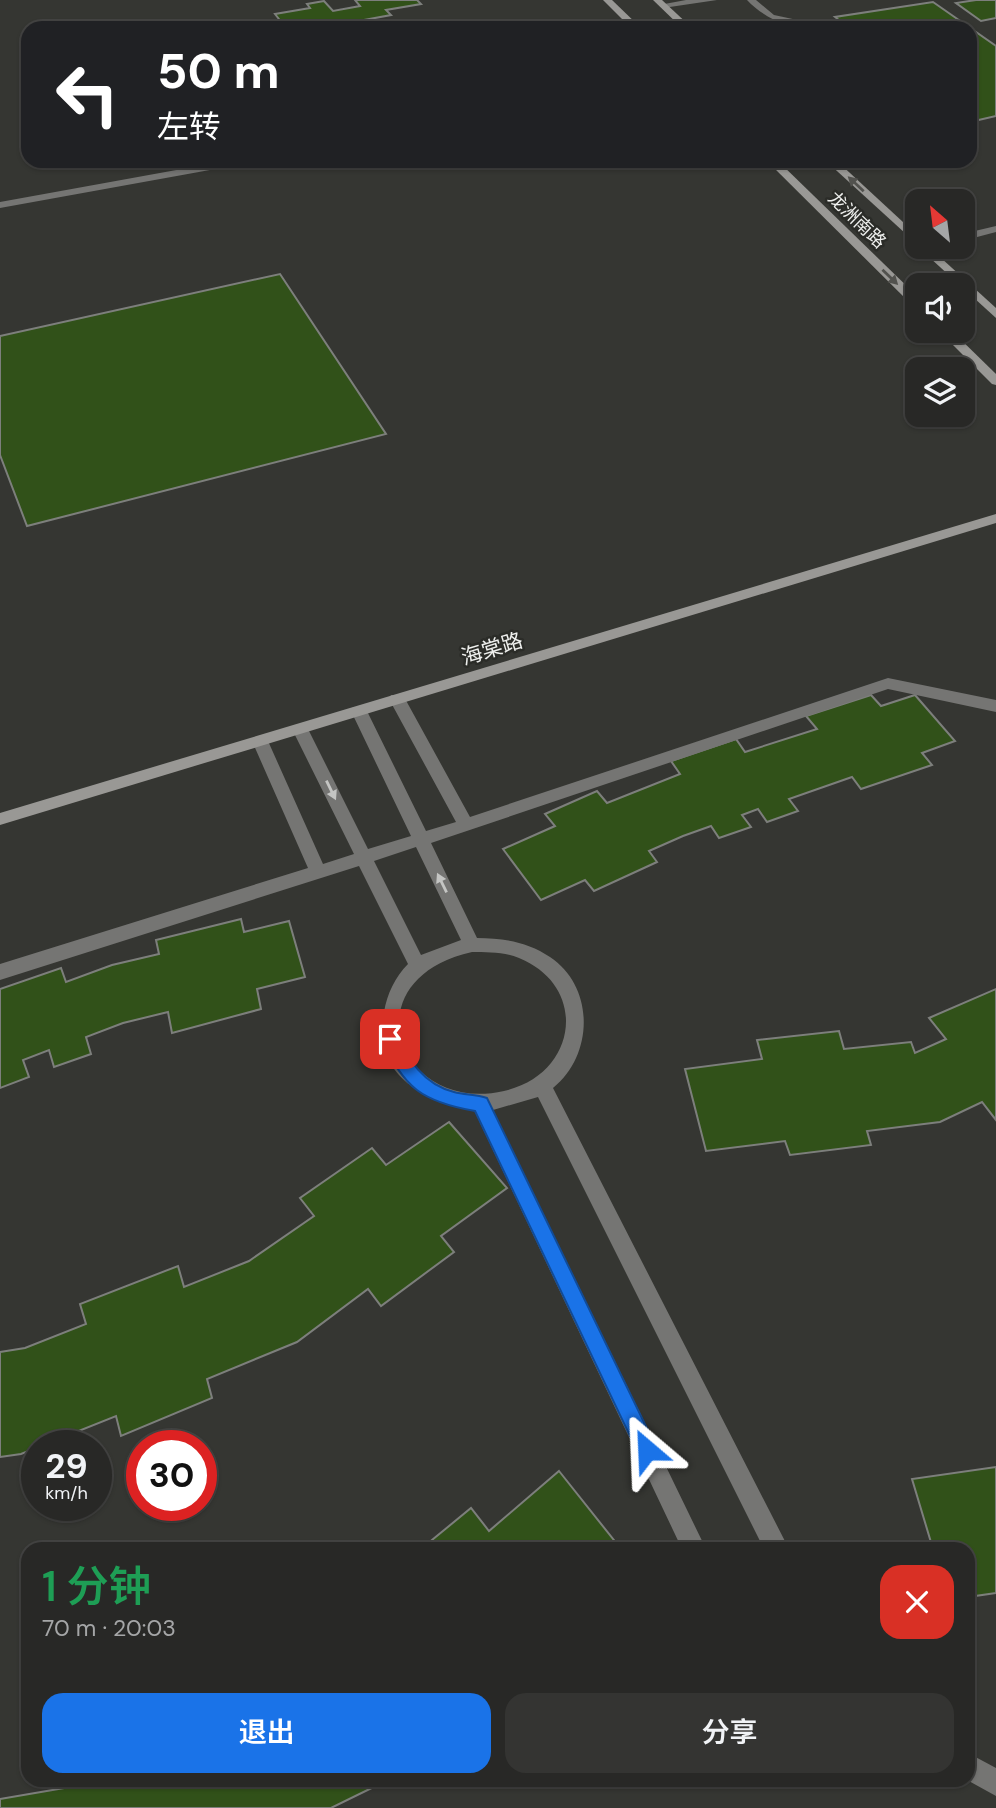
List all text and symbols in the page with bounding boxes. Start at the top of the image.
text: 50 m [157,39,280,103]
icon: left [42,49,133,140]
text: 左转 [157,106,221,148]
one-way arrow [848,177,865,193]
street label: 龙洲南路 [823,186,891,254]
north arrow [905,189,975,259]
map controls [905,189,975,427]
one-way arrow [882,269,899,286]
button: sound [905,273,975,343]
button: layers [905,357,975,427]
street label: 海棠路 [458,626,526,672]
one-way arrow [325,780,336,800]
one-way arrow [437,873,448,893]
pin [360,1009,420,1069]
icon: arrive [371,1020,409,1058]
position arrow [610,1413,684,1487]
speed limit sign: 30 [126,1430,217,1521]
text: 29 [45,1443,88,1489]
text: km/h [45,1481,88,1505]
text: 1 分钟 [42,1559,151,1614]
button: close [880,1565,954,1639]
text: 70 m · 20:03 [42,1613,176,1643]
button: 退出 [42,1693,491,1773]
button: 分享 [505,1693,954,1773]

